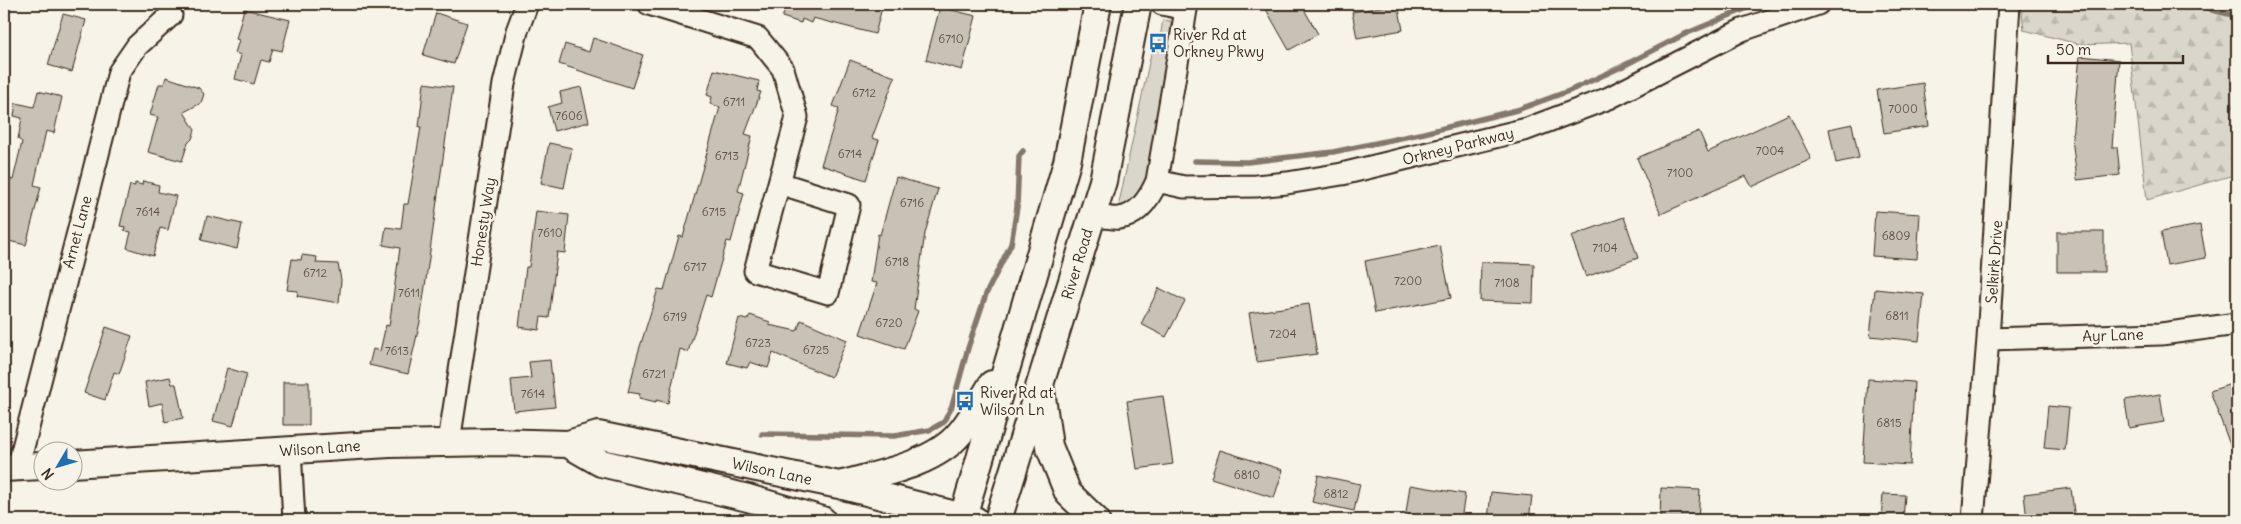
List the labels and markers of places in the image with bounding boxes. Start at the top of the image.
place label: River Rd at Orkney Pkwy [1173,25,1264,61]
bus stop icon: River Rd at Orkney Pkwy [1147,32,1169,54]
place label: River Rd at Wilson Ln [980,383,1053,419]
bus stop icon: River Rd at Wilson Ln [954,390,976,412]

